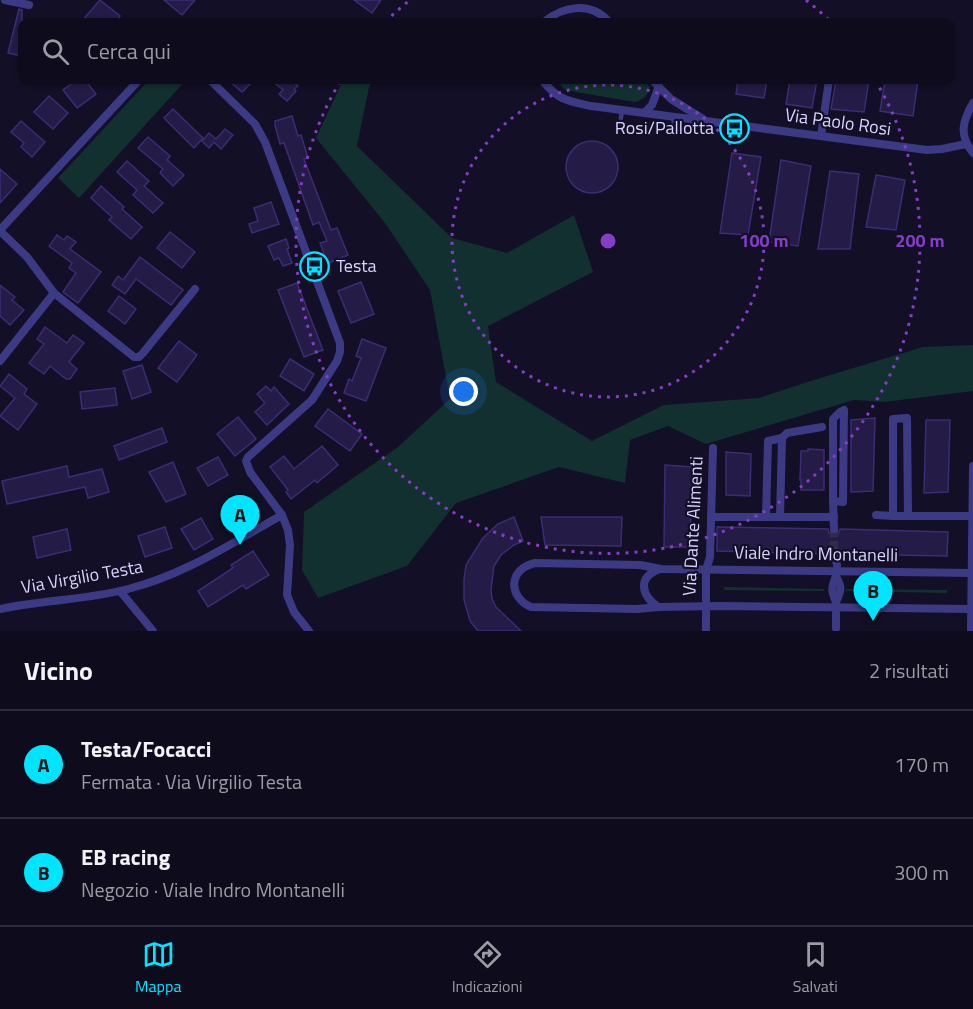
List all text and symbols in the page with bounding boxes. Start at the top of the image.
search box [18,18,955,84]
text: Cerca qui [87,34,171,68]
icon: search [39,35,72,68]
street label: Via Paolo Rosi [783,101,893,142]
bus stop icon: Rosi/Pallotta [719,112,751,144]
place label: Rosi/Pallotta [615,114,714,141]
text: 100 m [739,227,789,254]
text: 200 m [895,227,945,254]
centre of rings [598,231,618,251]
bus stop icon: Testa [299,250,331,282]
place label: Testa [336,252,377,279]
your location [449,377,478,406]
street label: Via Dante Alimenti [675,455,710,597]
pin: A [220,496,260,545]
street label: Viale Indro Montanelli [734,539,898,568]
street label: Via Virgilio Testa [19,553,145,601]
pin: B [854,572,892,621]
text: Vicino [24,651,93,690]
text: 2 risultati [869,655,949,686]
text: Testa/Focacci [81,732,211,766]
text: A [37,749,50,780]
text: 170 m [894,749,949,780]
text: Fermata · Via Virgilio Testa [81,766,302,797]
text: EB racing [81,840,170,874]
text: B [37,857,50,888]
text: 300 m [894,857,949,888]
text: Negozio · Viale Indro Montanelli [81,874,345,905]
tab: Mappa [135,938,181,998]
tab: Indicazioni [452,938,523,998]
tab: Salvati [793,938,838,998]

